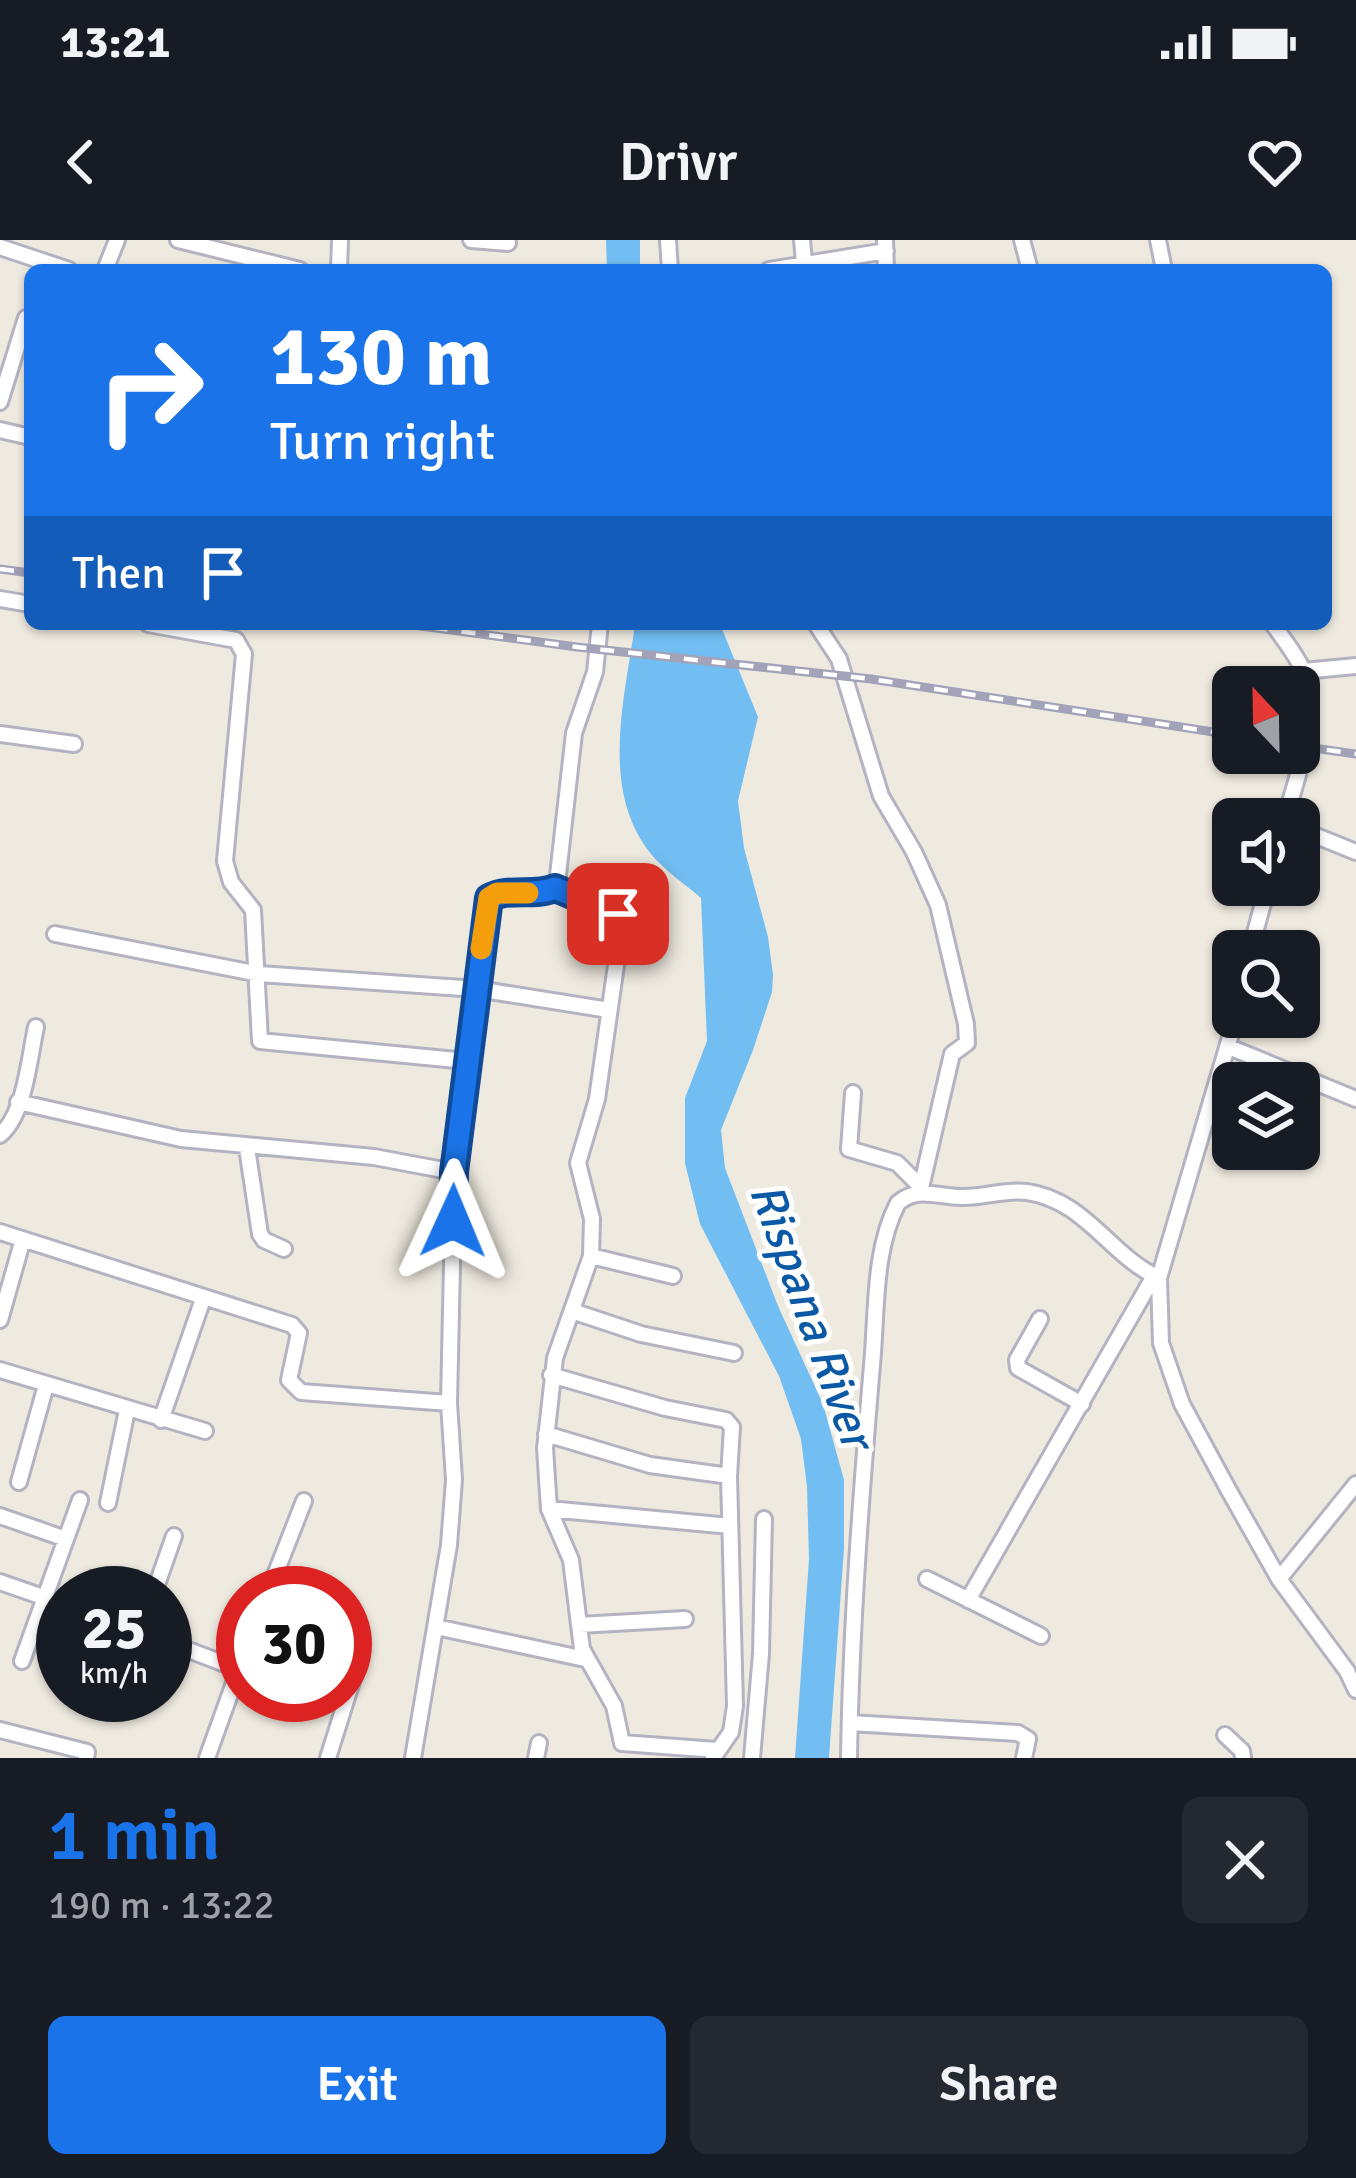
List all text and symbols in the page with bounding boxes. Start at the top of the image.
text: 13:21 [60,15,170,70]
icon: back [48,129,114,195]
text: Drivr [619,129,737,196]
icon: heart [1242,129,1308,195]
text: 130 m [270,305,492,409]
icon: right [72,312,228,468]
text: Turn right [270,408,495,475]
icon: arrive [190,540,256,606]
text: Then [72,546,166,601]
north arrow [1212,666,1320,774]
map controls [1212,666,1320,1170]
button: sound [1212,798,1320,906]
pin [567,863,669,965]
icon: arrive [585,881,651,947]
button: search [1212,930,1320,1038]
button: layers [1212,1062,1320,1170]
position arrow [390,1158,516,1284]
water label: Rispana River [736,1175,889,1462]
speed limit sign: 30 [216,1566,372,1722]
text: 25 [82,1592,146,1666]
text: km/h [80,1655,148,1692]
text: 1 min [48,1791,220,1880]
button: close [1182,1797,1308,1923]
text: 190 m · 13:22 [48,1881,275,1929]
button: Exit [48,2016,666,2154]
button: Share [690,2016,1308,2154]

